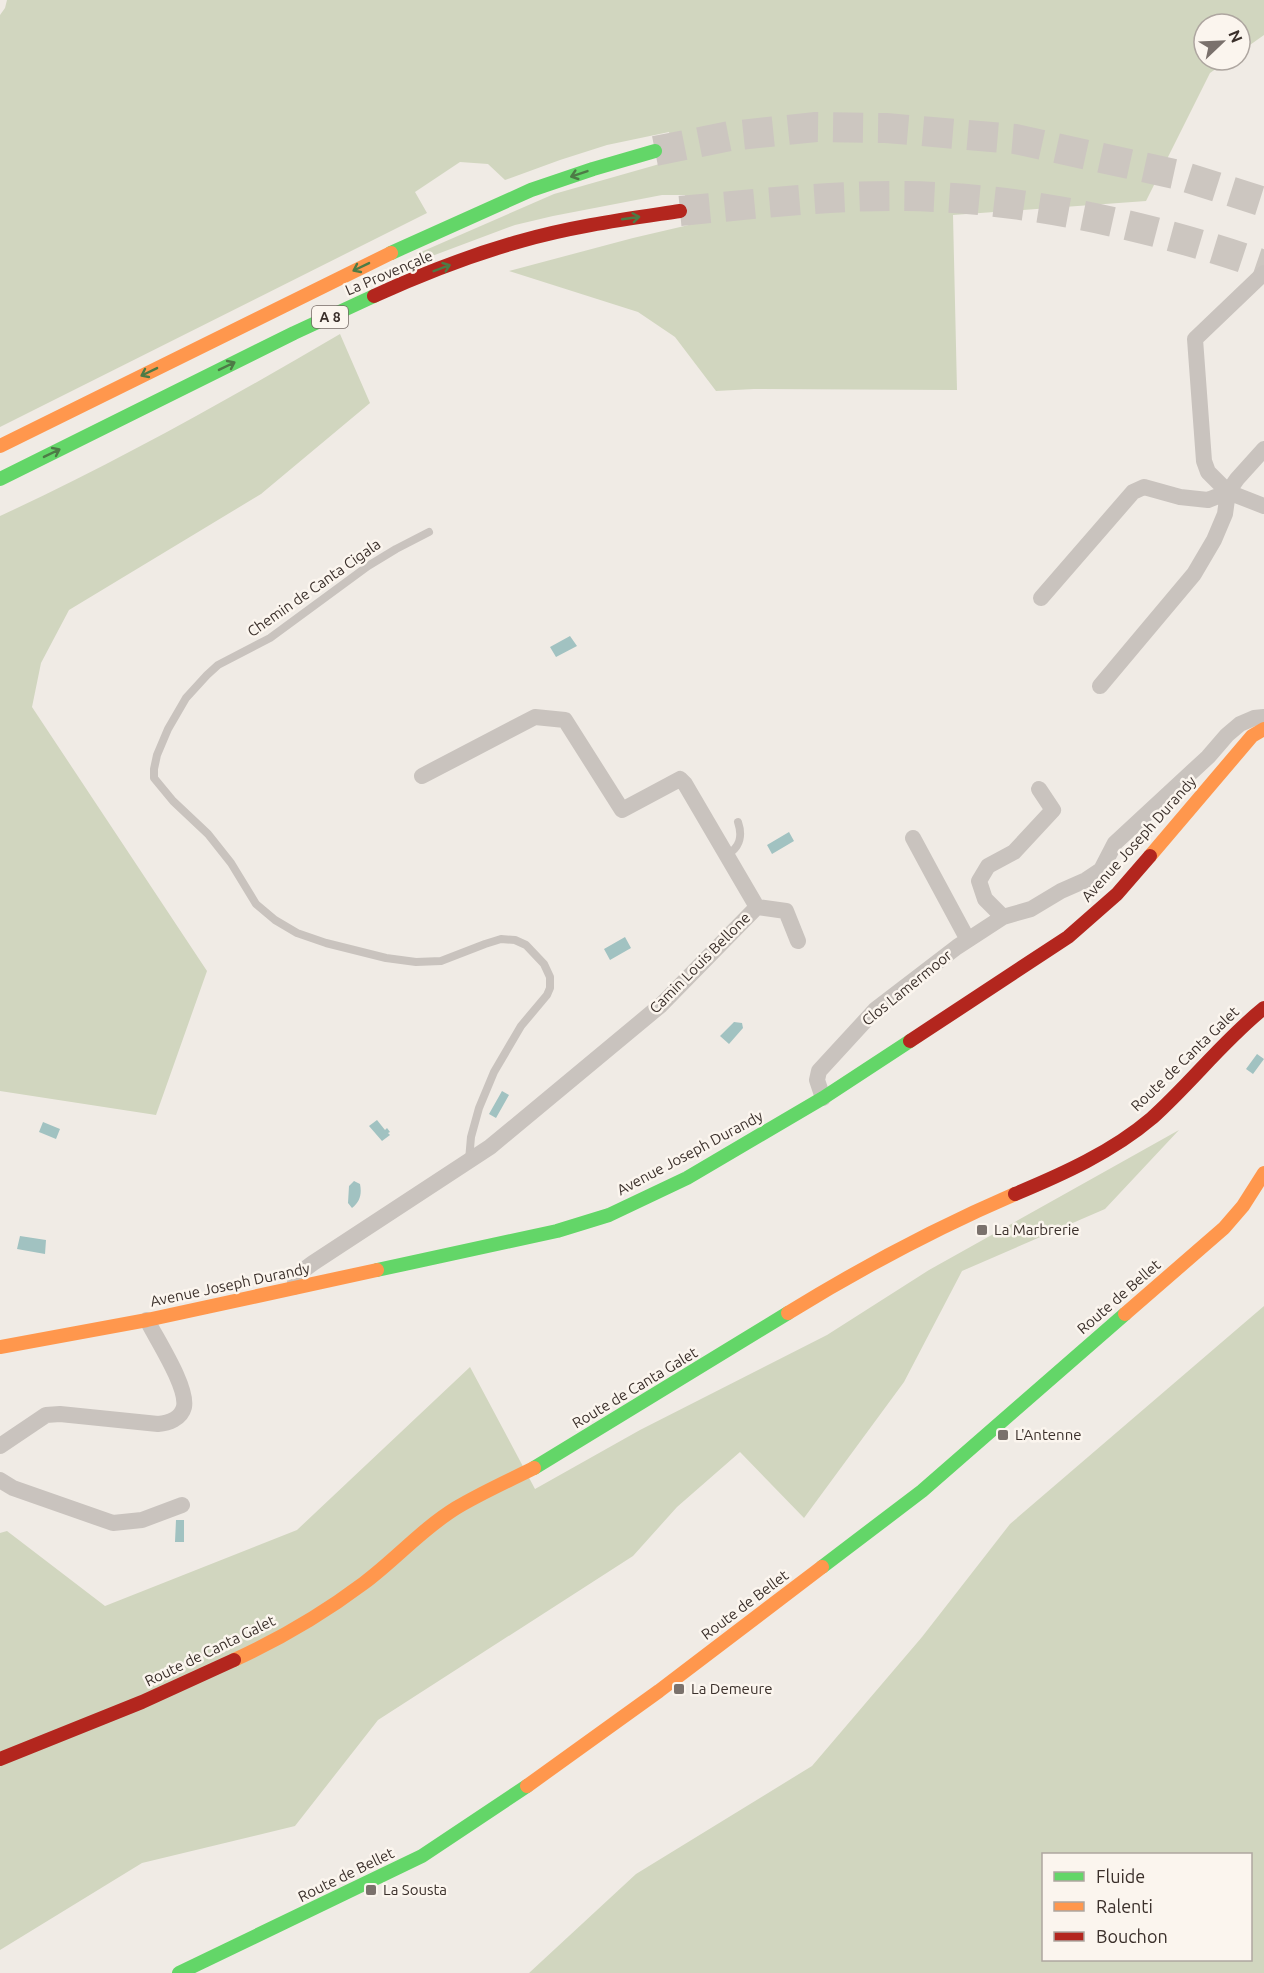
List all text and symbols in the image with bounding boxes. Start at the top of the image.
north arrow [1192,12,1252,72]
text: N [1225,27,1246,45]
one-way arrow [570,169,588,180]
one-way arrow [620,213,640,224]
street label: La Provençale [343,247,435,299]
one-way arrow [433,261,451,272]
one-way arrow [353,262,371,274]
road number: A 8 [312,306,348,328]
one-way arrow [218,360,236,372]
one-way arrow [140,367,158,378]
one-way arrow [43,447,61,458]
street label: Chemin de Canta Cigala [244,535,383,640]
street label: Avenue Joseph Durandy [1078,772,1199,905]
street label: Camin Louis Bellone [646,909,754,1017]
street label: Clos Lamermoor [858,946,955,1029]
street label: Route de Canta Galet [1127,1003,1242,1114]
street label: Avenue Joseph Durandy [614,1107,766,1198]
place label: La Marbrerie [994,1221,1080,1238]
marker: La Marbrerie [975,1223,989,1237]
street label: Route de Bellet [1074,1256,1164,1337]
street label: Avenue Joseph Durandy [149,1259,311,1310]
street label: Route de Canta Galet [569,1343,700,1432]
place label: L'Antenne [1015,1426,1081,1443]
marker: L'Antenne [996,1428,1010,1442]
street label: Route de Bellet [698,1566,792,1643]
street label: Route de Canta Galet [142,1612,278,1690]
place label: La Demeure [691,1680,772,1697]
marker: La Demeure [672,1682,686,1696]
street label: Route de Bellet [295,1844,397,1905]
legend [1042,1853,1252,1961]
text: Fluide [1096,1866,1145,1886]
place label: La Sousta [383,1881,447,1898]
marker: La Sousta [364,1883,378,1897]
text: Ralenti [1096,1896,1153,1916]
text: Bouchon [1096,1926,1168,1946]

